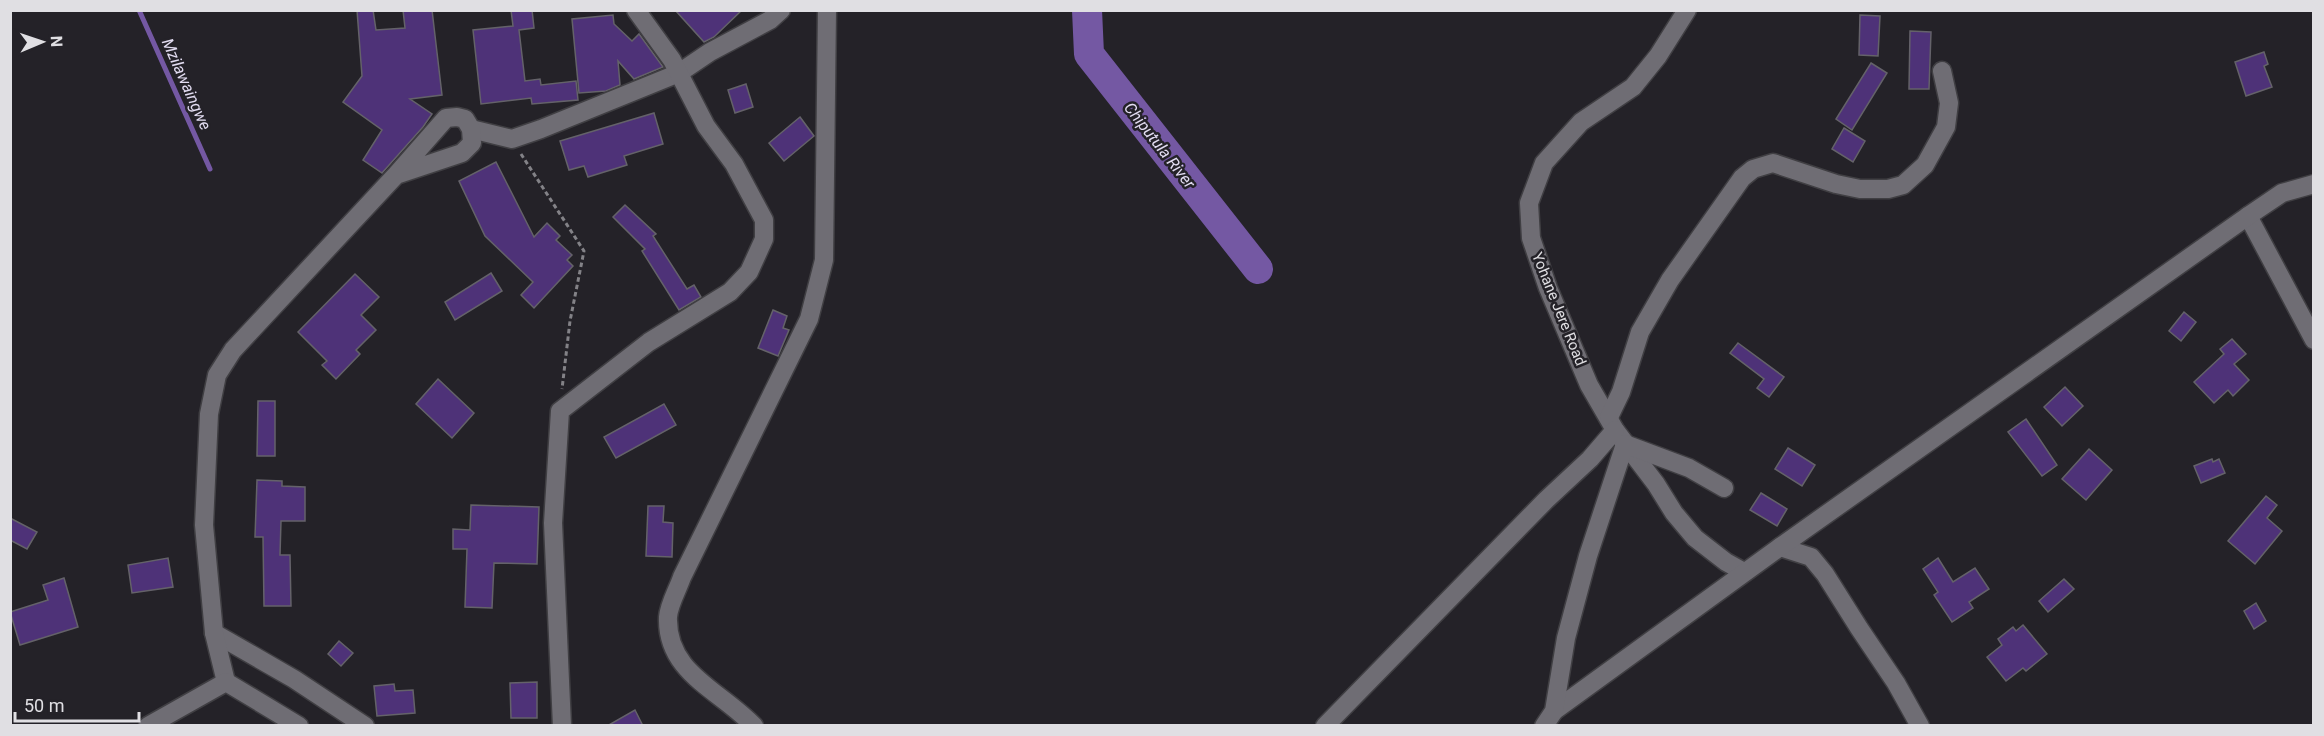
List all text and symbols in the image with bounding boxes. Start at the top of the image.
north arrow [12,12,72,72]
water label: Mzilawaingwe [158,35,215,133]
text: N [47,36,66,47]
water label: Chiputula River [1120,99,1199,193]
street label: Yohane Jere Road [1528,250,1590,368]
scale bar [15,685,140,723]
text: 50 m [24,695,64,716]

